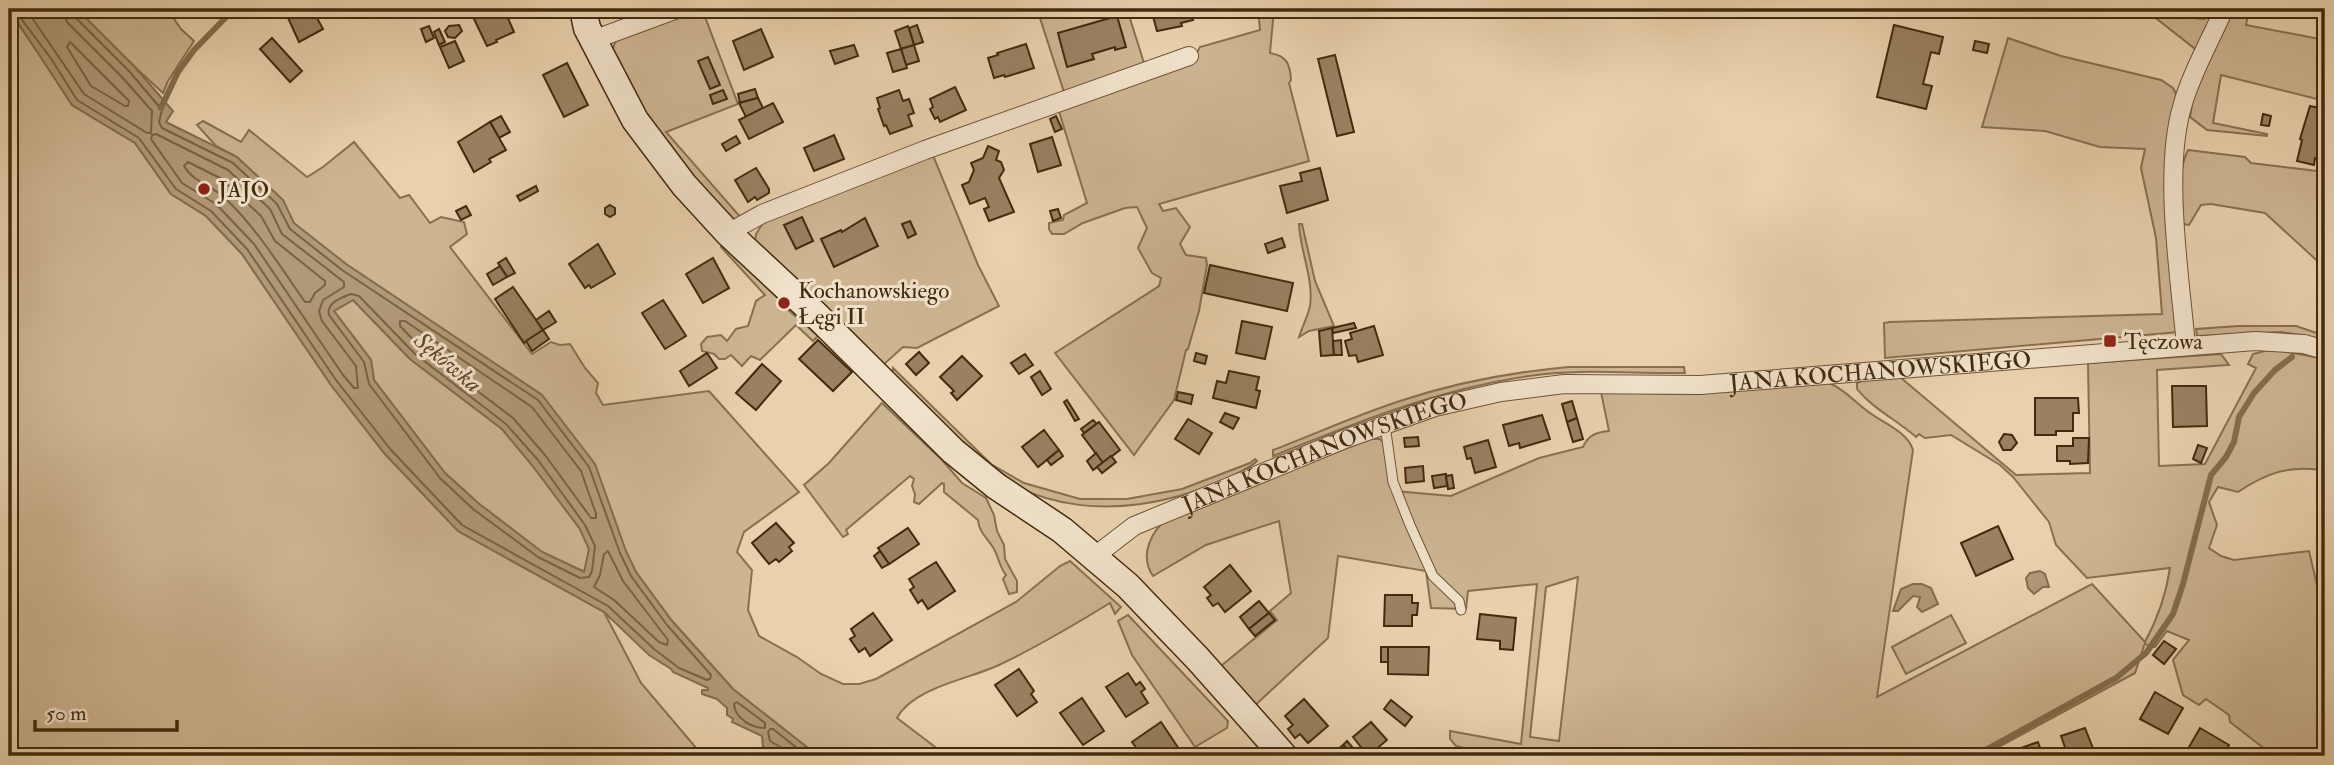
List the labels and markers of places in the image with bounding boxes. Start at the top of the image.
place label: JAJO [217,175,269,204]
marker: JAJO [196,181,212,197]
place label: Kochanowskiego Łęgi II [798,276,949,331]
marker: Kochanowskiego Łęgi II [776,295,792,311]
place label: Tęczowa [2124,327,2203,356]
marker: Tęczowa [2102,333,2118,349]

